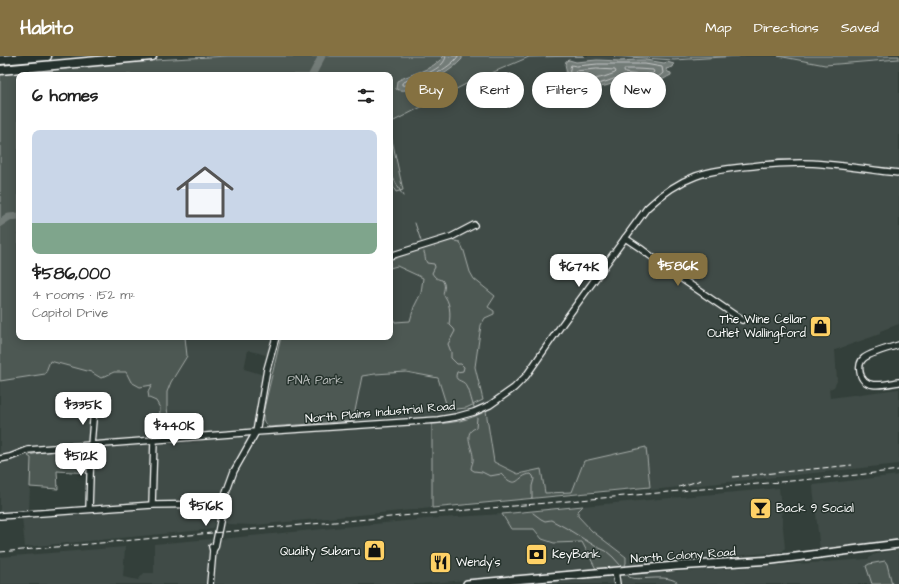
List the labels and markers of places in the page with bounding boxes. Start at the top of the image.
pin: $586K [650,253,706,287]
pin: $674K [551,254,607,288]
place label: The Wine Cellar Outlet Wallingford [707,311,806,343]
shop icon: The Wine Cellar Outlet Wallingford [808,313,834,339]
pin: $335K [55,392,111,426]
pin: $440K [146,413,202,447]
pin: $512K [53,443,109,477]
pin: $516K [178,493,234,527]
bar icon: Back 9 Social [748,495,774,521]
place label: Back 9 Social [776,500,854,517]
shop icon: Quality Subaru [362,538,388,564]
bank icon: KeyBank [523,541,549,567]
place label: Quality Subaru [280,543,360,561]
place label: KeyBank [552,546,601,564]
restaurant icon: Wendy's [428,549,454,575]
place label: Wendy's [456,554,500,572]

